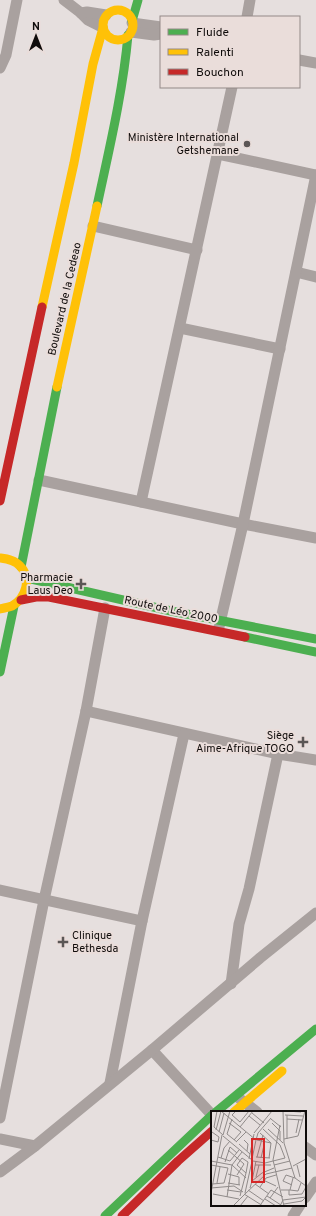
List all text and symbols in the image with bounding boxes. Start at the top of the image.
north arrow [16,16,56,56]
legend [160,16,300,88]
text: N [32,20,40,34]
text: Fluide [196,25,229,41]
text: Ralenti [196,45,234,61]
text: Bouchon [196,65,244,81]
place label: Ministère International Getshemane [128,131,239,158]
marker: Ministère International Getshemane [242,139,252,149]
street label: Boulevard de la Cedeao [45,241,85,357]
place label: Pharmacie Laus Deo [20,571,73,598]
marker: Pharmacie Laus Deo [76,579,86,589]
street label: Route de Léo 2000 [123,593,219,627]
place label: Siège Aime-Afrique TOGO [196,729,294,756]
marker: Siège Aime-Afrique TOGO [297,736,309,748]
place label: Clinique Bethesda [72,929,118,956]
marker: Clinique Bethesda [57,936,69,948]
inset map [211,1111,306,1206]

